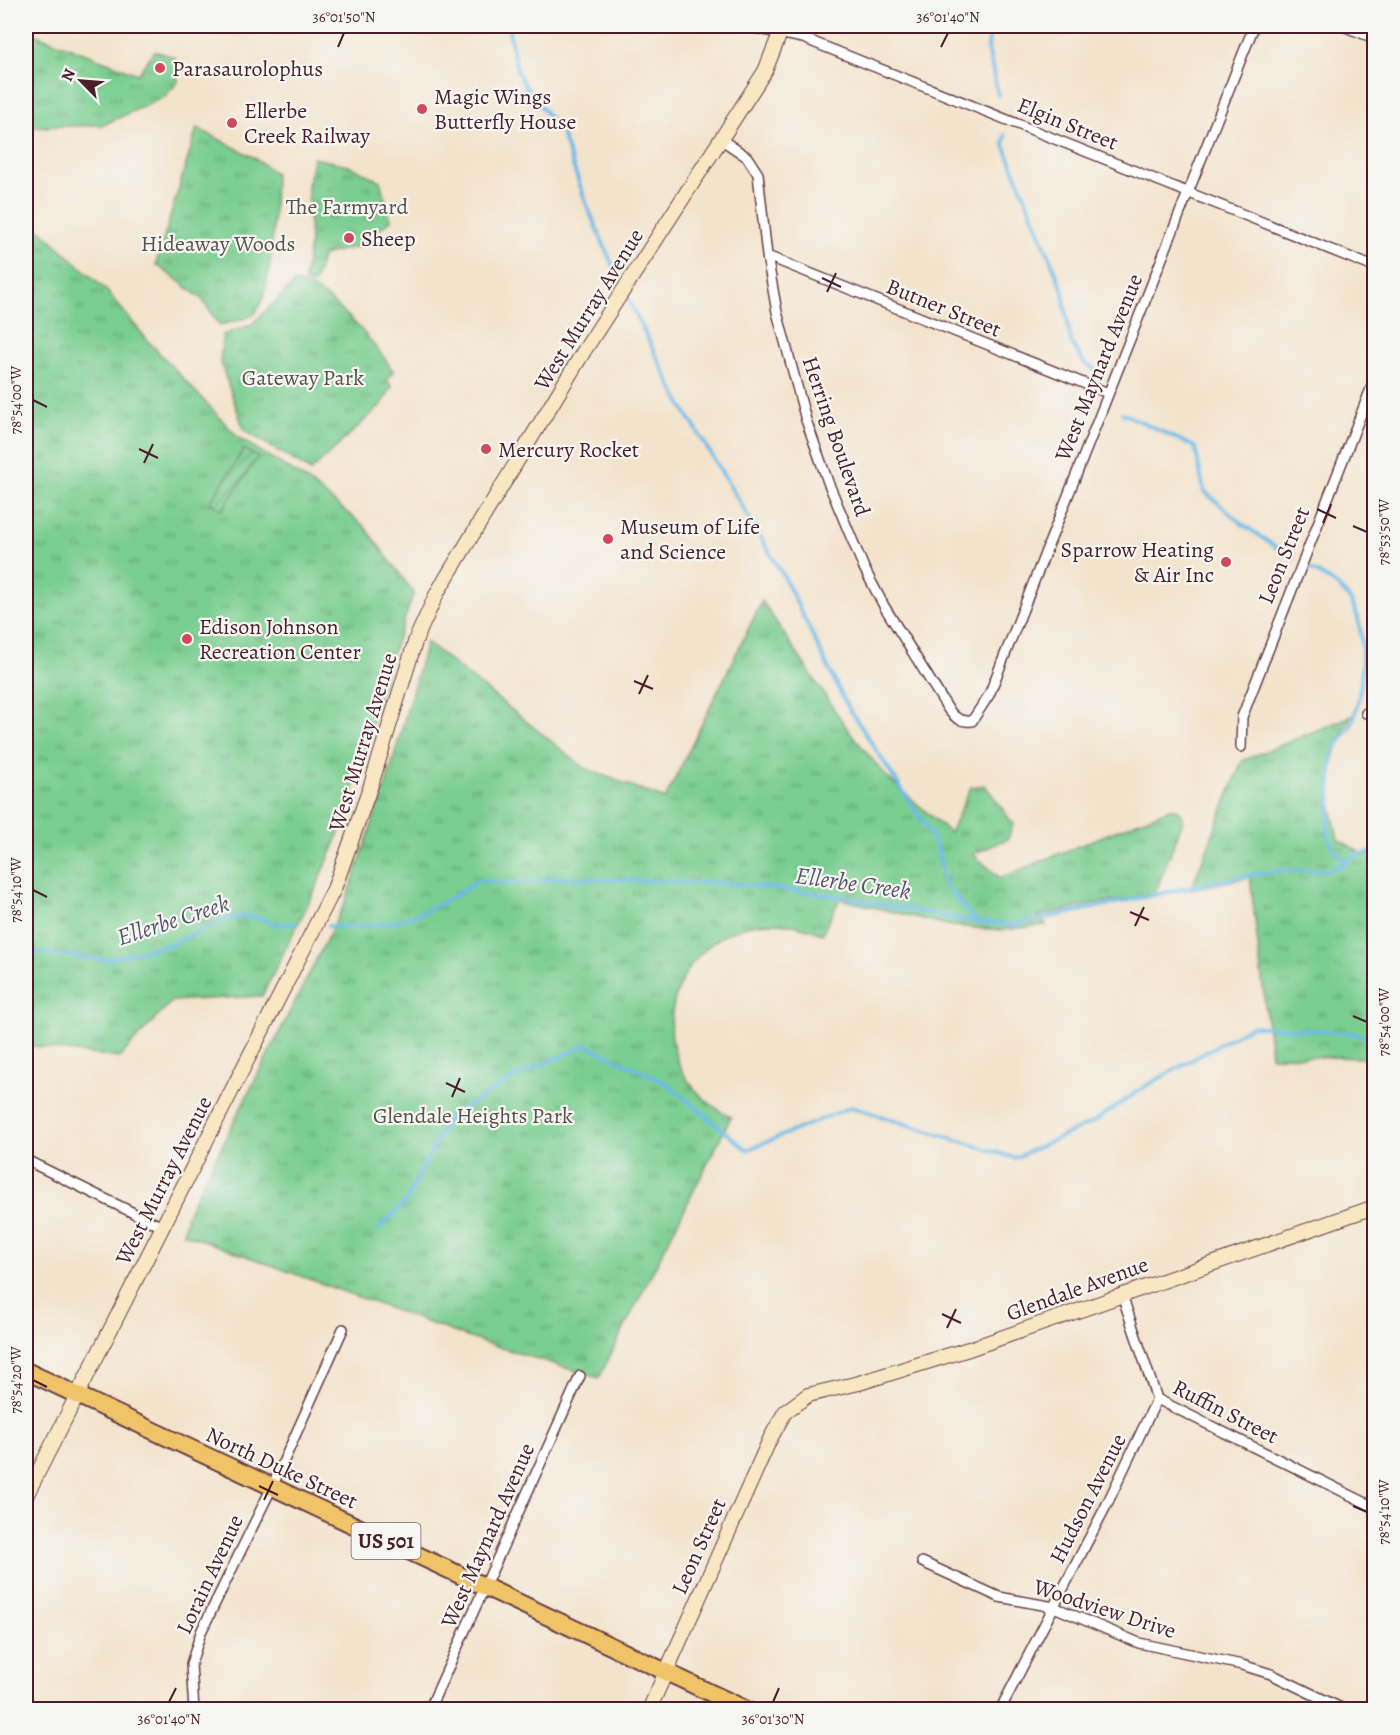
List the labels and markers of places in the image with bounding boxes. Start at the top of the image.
place label: Parasaurolophus [172,54,323,84]
marker: Parasaurolophus [153,61,167,75]
place label: Magic Wings Butterfly House [434,82,576,137]
place label: Ellerbe Creek Railway [244,96,370,151]
marker: Magic Wings Butterfly House [415,102,429,116]
marker: Ellerbe Creek Railway [225,116,239,130]
place label: Sheep [361,224,416,254]
marker: Sheep [342,231,356,245]
place label: Mercury Rocket [498,435,639,465]
marker: Mercury Rocket [479,442,493,456]
place label: Museum of Life and Science [620,512,760,567]
marker: Museum of Life and Science [601,532,615,546]
place label: Sparrow Heating & Air Inc [1061,535,1214,590]
marker: Sparrow Heating & Air Inc [1219,555,1233,569]
place label: Edison Johnson Recreation Center [199,612,361,667]
marker: Edison Johnson Recreation Center [180,632,194,646]

